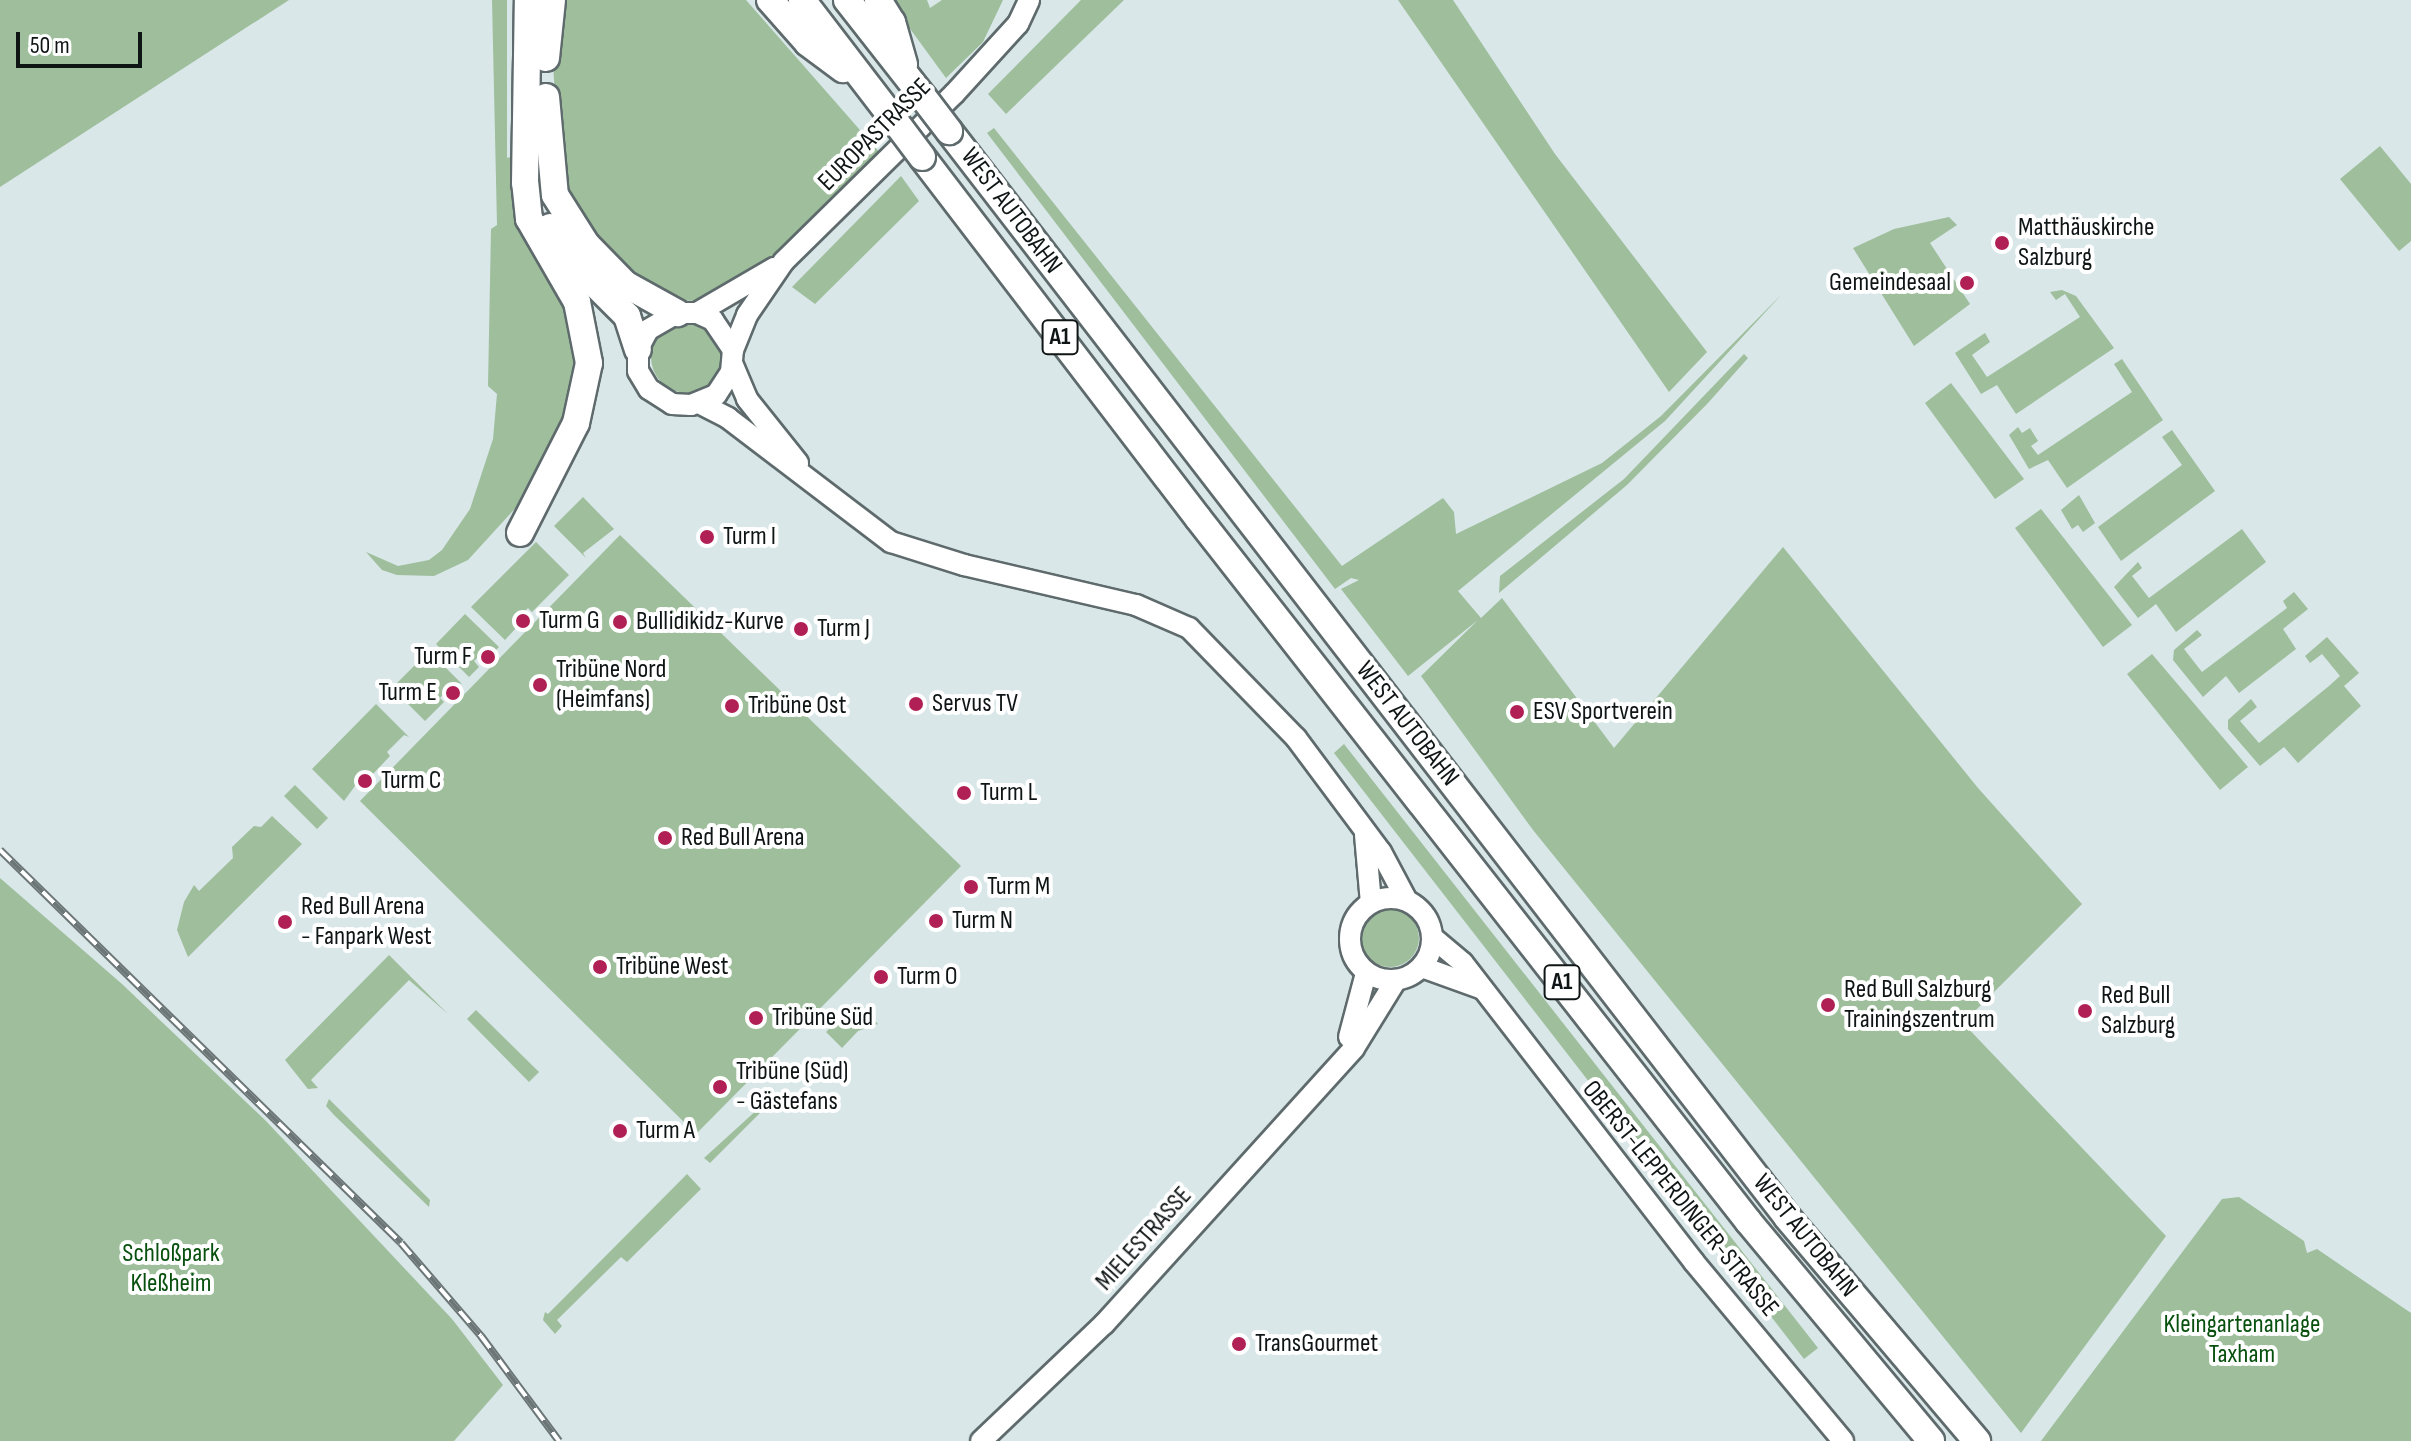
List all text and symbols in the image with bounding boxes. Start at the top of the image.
scale bar [20,16,146,66]
text: 50 m [30,31,70,60]
street label: EUROPASTRASSE [812,72,938,198]
street label: WEST AUTOBAHN [954,142,1068,280]
place label: Matthäuskirche Salzburg [2018,212,2154,274]
marker: Matthäuskirche Salzburg [1993,234,2011,252]
place label: Gemeindesaal [1829,267,1951,299]
marker: Gemeindesaal [1958,274,1976,292]
road number: A1 [1040,317,1080,357]
place label: Turm I [723,521,776,553]
marker: Turm I [698,528,716,546]
place label: Turm G [539,605,600,637]
place label: Bullidikidz-Kurve [636,606,784,638]
marker: Turm G [514,612,532,630]
marker: Bullidikidz-Kurve [611,613,629,631]
place label: Turm J [817,613,870,645]
marker: Turm J [792,620,810,638]
place label: Turm F [414,641,472,673]
marker: Turm F [479,648,497,666]
place label: Tribüne Nord (Heimfans) [556,654,666,716]
street label: WEST AUTOBAHN [1349,656,1465,792]
marker: Tribüne Nord (Heimfans) [531,676,549,694]
place label: Turm E [378,677,437,709]
marker: Turm E [444,684,462,702]
place label: Servus TV [932,688,1018,720]
place label: Tribüne Ost [748,690,846,722]
marker: Servus TV [907,695,925,713]
place label: ESV Sportverein [1533,696,1673,728]
marker: Tribüne Ost [723,697,741,715]
marker: ESV Sportverein [1508,703,1526,721]
place label: Turm C [381,765,441,797]
marker: Turm C [356,772,374,790]
place label: Turm L [980,777,1037,809]
marker: Turm L [955,784,973,802]
place label: Red Bull Arena [681,822,805,854]
marker: Red Bull Arena [656,829,674,847]
place label: Turm M [987,871,1050,903]
marker: Turm M [962,878,980,896]
place label: Red Bull Arena - Fanpark West [301,891,432,952]
place label: Turm N [952,905,1013,937]
marker: Turm N [927,912,945,930]
marker: Red Bull Arena - Fanpark West [276,913,294,931]
place label: Tribüne West [616,951,729,983]
marker: Tribüne West [591,958,609,976]
place label: Turm O [897,961,958,993]
road number: A1 [1542,962,1582,1002]
marker: Turm O [872,968,890,986]
place label: Red Bull Salzburg Trainingszentrum [1844,974,1995,1036]
place label: Red Bull Salzburg [2101,980,2175,1042]
marker: Red Bull Salzburg Trainingszentrum [1819,996,1837,1014]
place label: Tribüne Süd [772,1002,873,1034]
marker: Red Bull Salzburg [2076,1002,2094,1020]
marker: Tribüne Süd [747,1009,765,1027]
place label: Tribüne (Süd) - Gästefans [736,1056,848,1118]
street label: OBERST-LEPPERDINGER-STRASSE [1575,1075,1785,1323]
marker: Tribüne (Süd) - Gästefans [711,1078,729,1096]
place label: Turm A [636,1115,695,1147]
marker: Turm A [611,1122,629,1140]
street label: WEST AUTOBAHN [1746,1168,1864,1304]
street label: MIELESTRASSE [1089,1181,1199,1297]
park label: Schloßpark Kleßheim [122,1238,220,1300]
park label: Kleingartenanlage Taxham [2164,1309,2320,1370]
place label: TransGourmet [1255,1328,1378,1360]
marker: TransGourmet [1230,1335,1248,1353]

